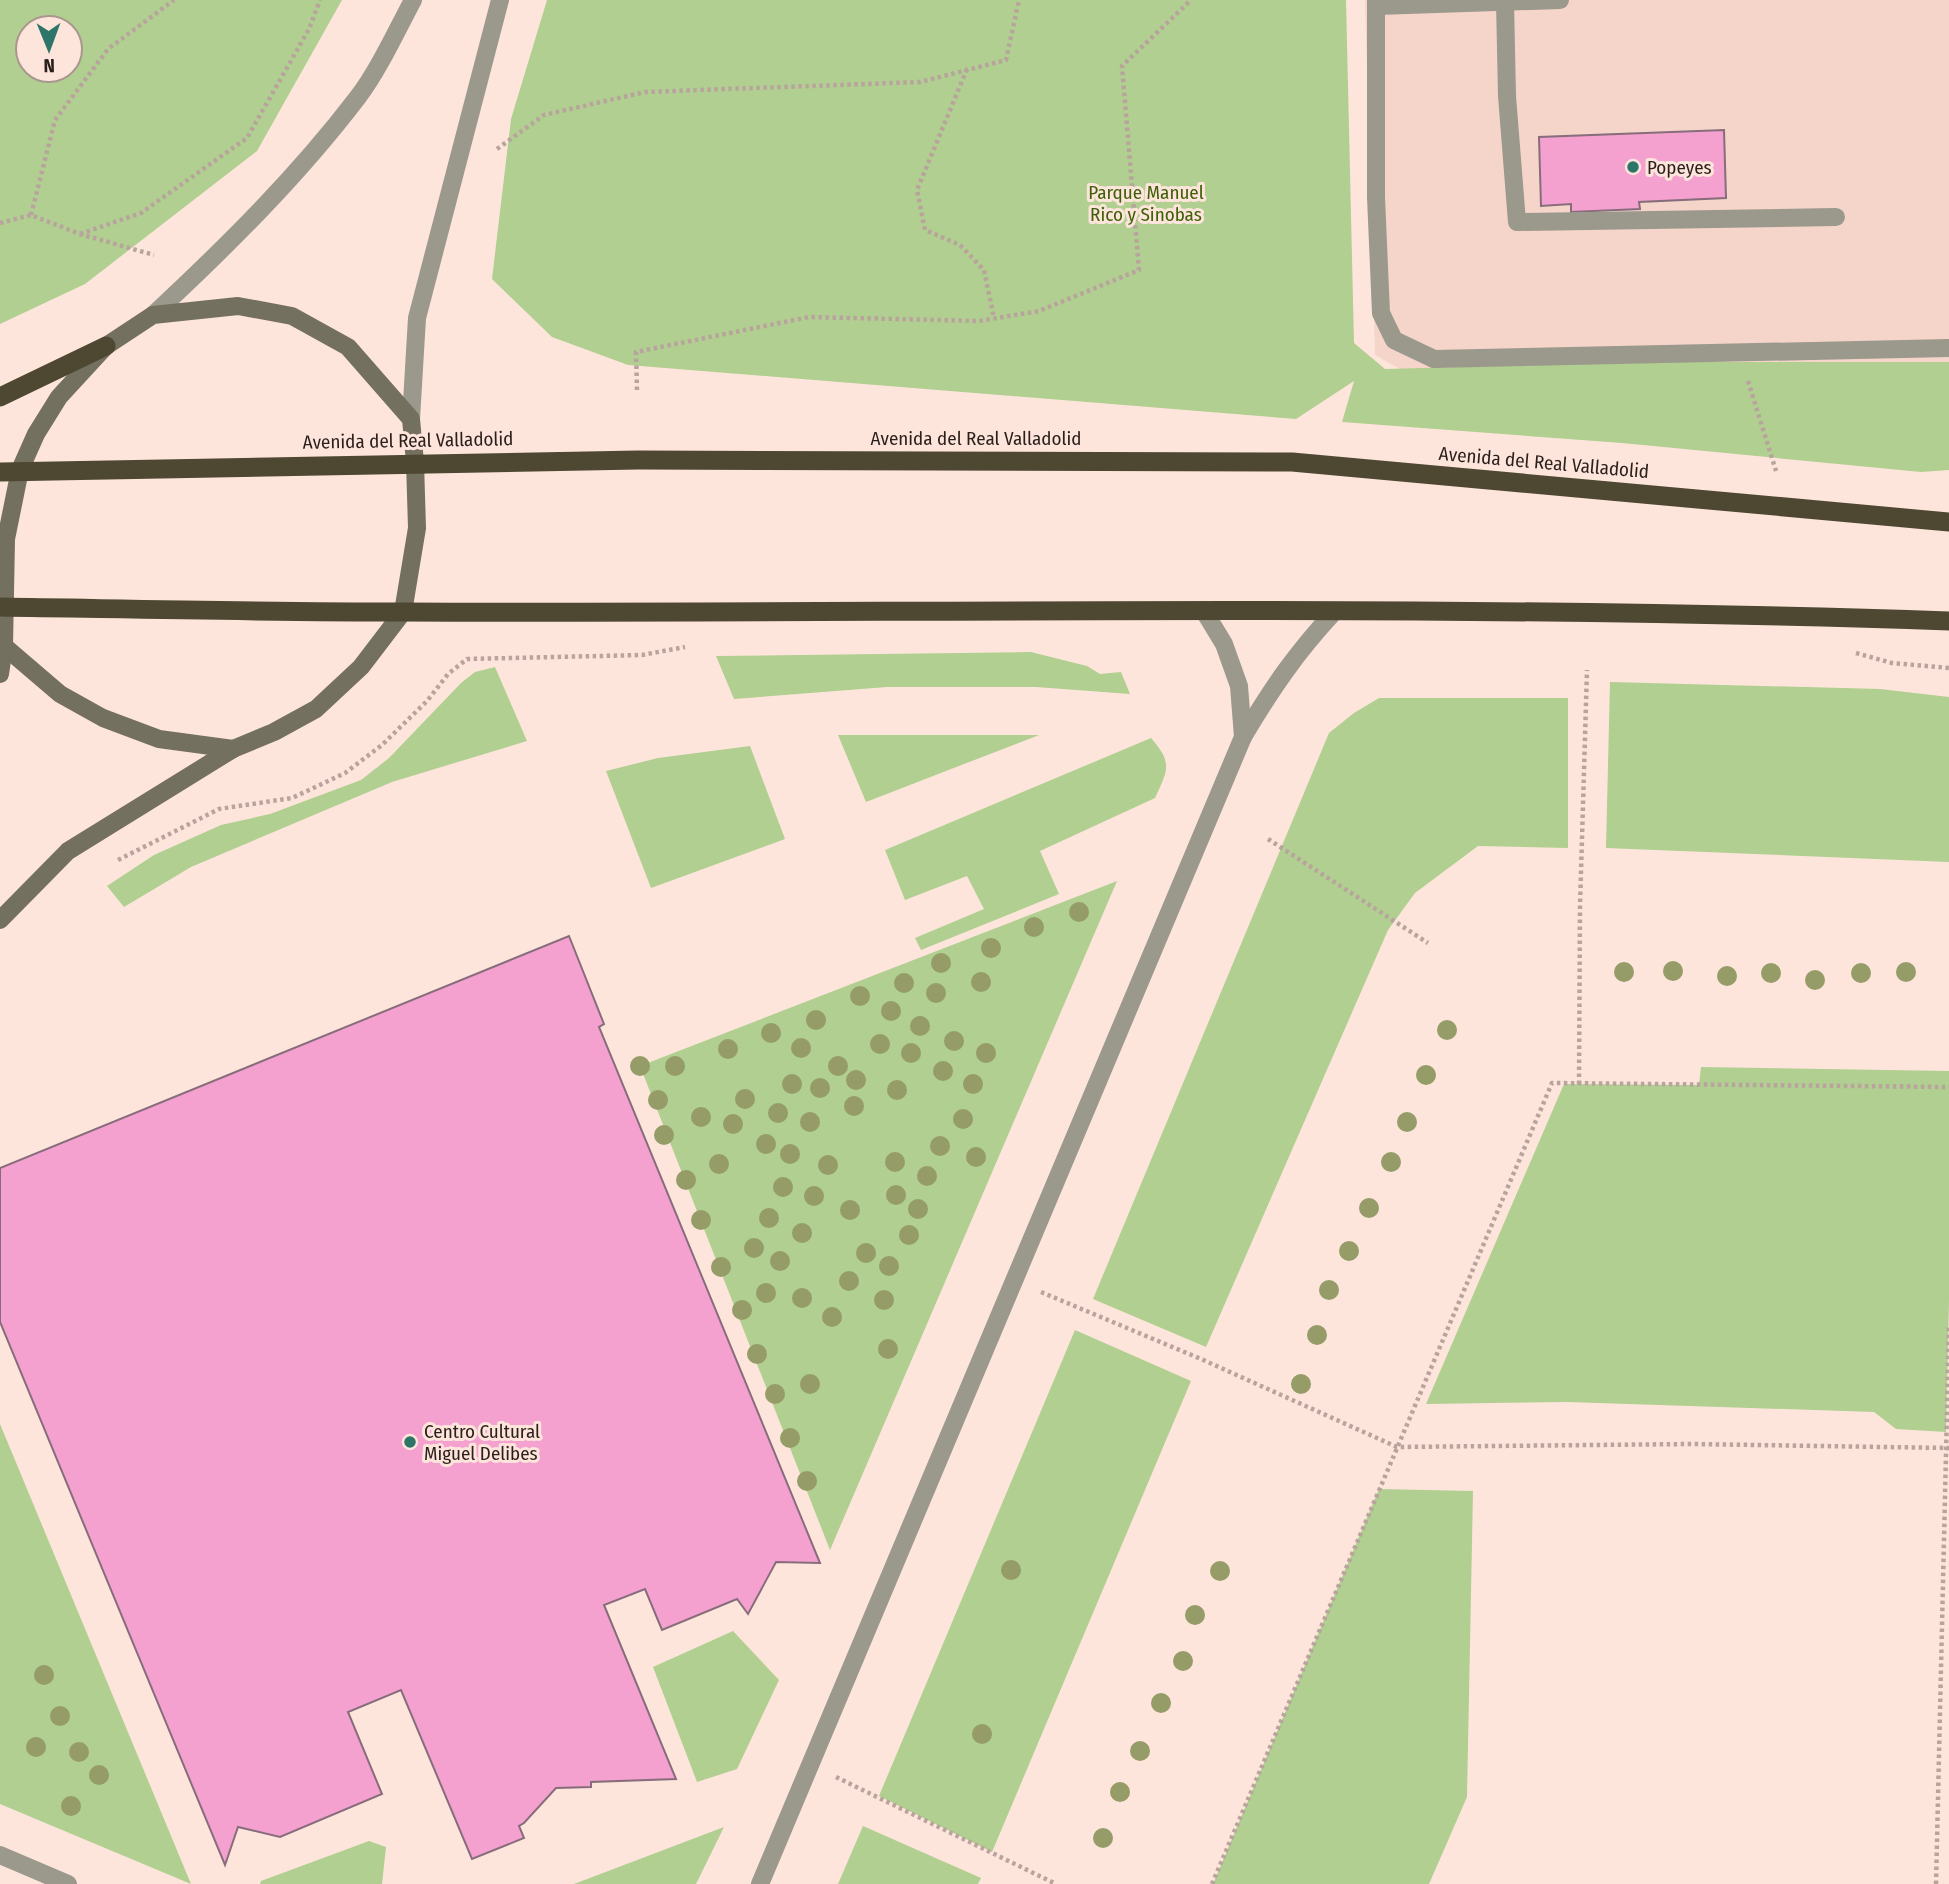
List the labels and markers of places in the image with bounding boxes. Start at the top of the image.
place label: Popeyes [1647,156,1712,179]
marker: Popeyes [1625,159,1641,175]
place label: Centro Cultural Miguel Delibes [424,1420,540,1465]
marker: Centro Cultural Miguel Delibes [402,1434,418,1450]

